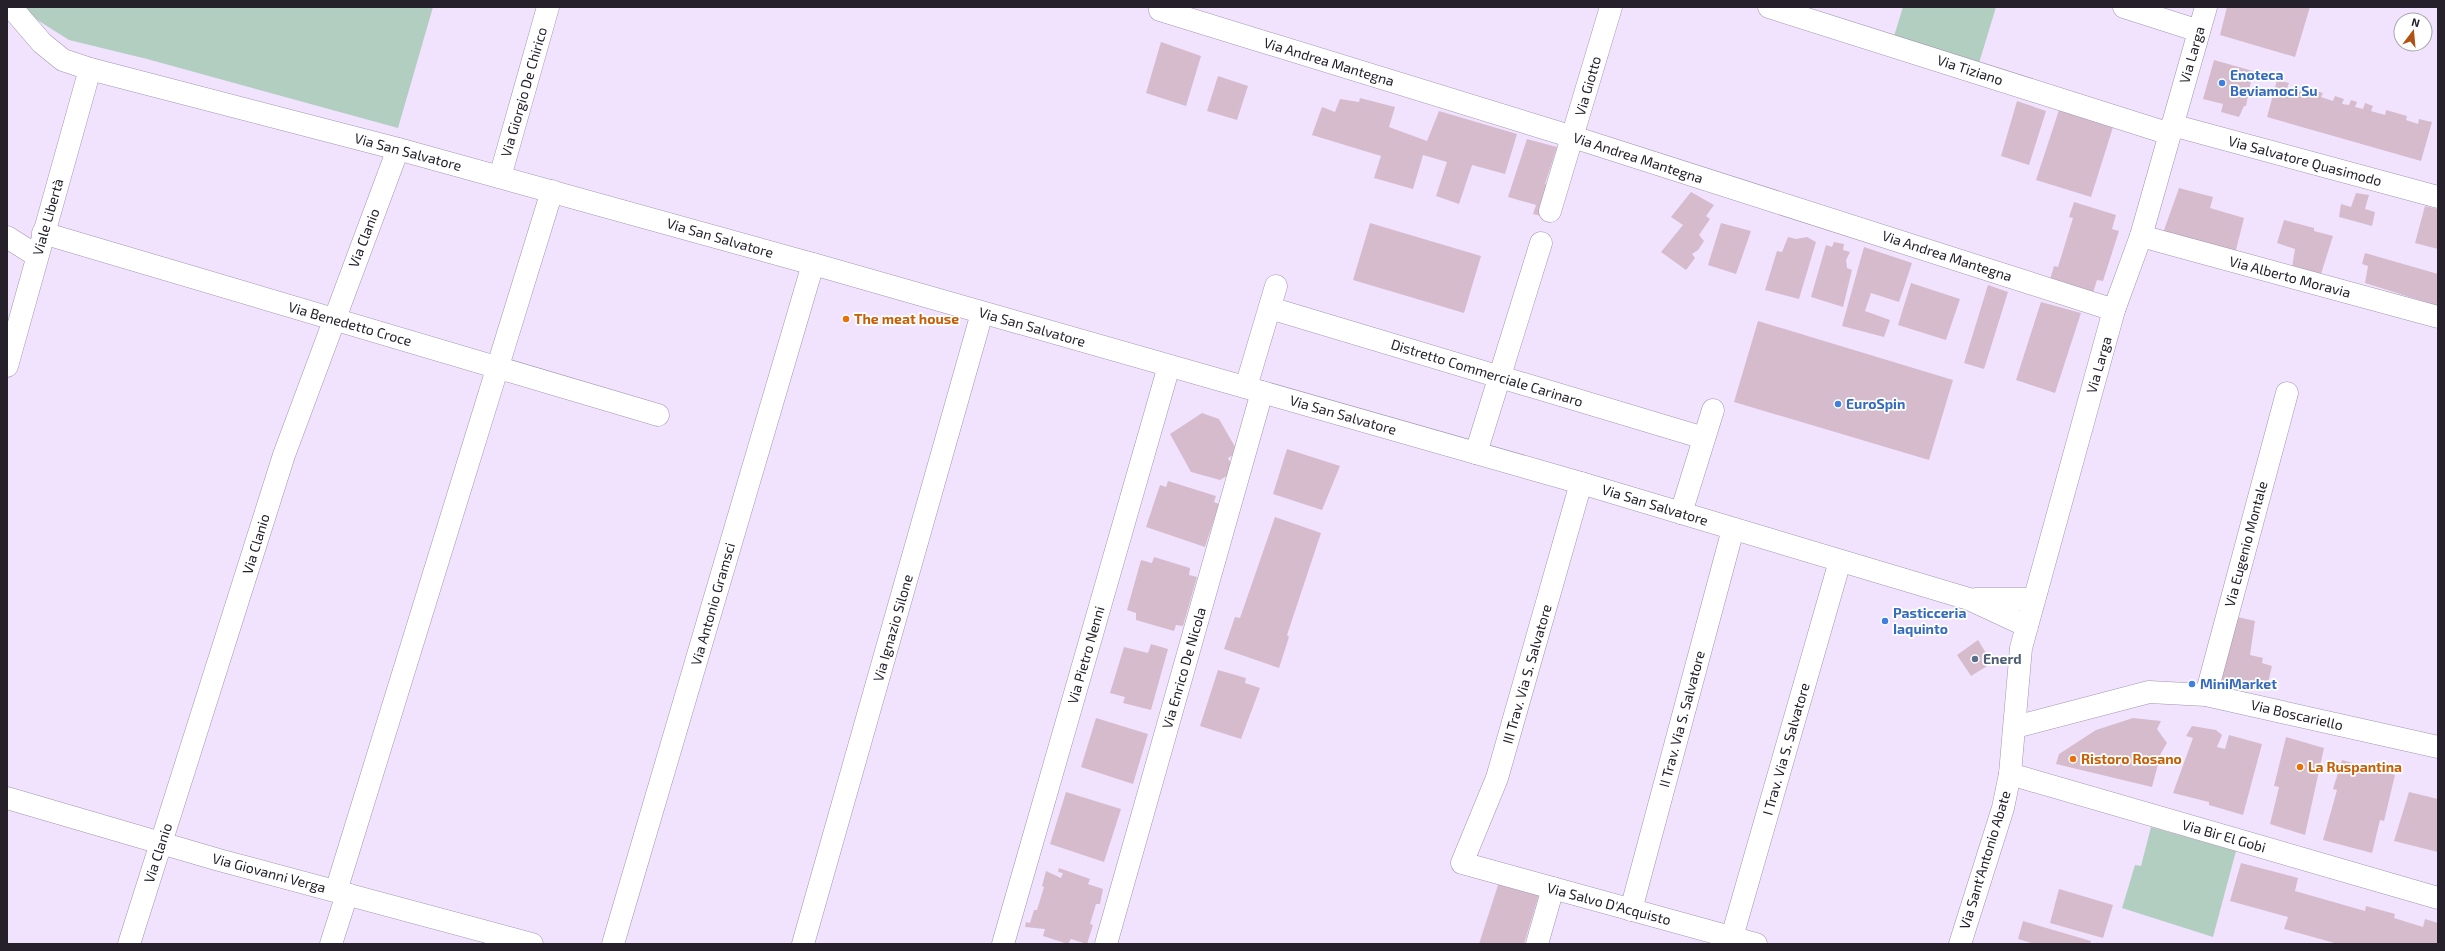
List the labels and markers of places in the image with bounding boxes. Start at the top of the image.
place label: Enoteca Beviamoci Su [2230,66,2318,99]
marker: Enoteca Beviamoci Su [2217,78,2227,88]
place label: The meat house [854,310,959,327]
marker: The meat house [841,314,851,324]
place label: EuroSpin [1846,395,1905,412]
marker: EuroSpin [1833,399,1843,409]
place label: Pasticceria Iaquinto [1893,604,1966,637]
marker: Pasticceria Iaquinto [1880,616,1890,626]
place label: Enerd [1983,650,2022,667]
marker: Enerd [1970,654,1980,664]
place label: MiniMarket [2200,675,2277,692]
marker: MiniMarket [2187,679,2197,689]
place label: Ristoro Rosano [2081,750,2182,767]
marker: Ristoro Rosano [2068,754,2078,764]
place label: La Ruspantina [2308,758,2402,775]
marker: La Ruspantina [2295,762,2305,772]

